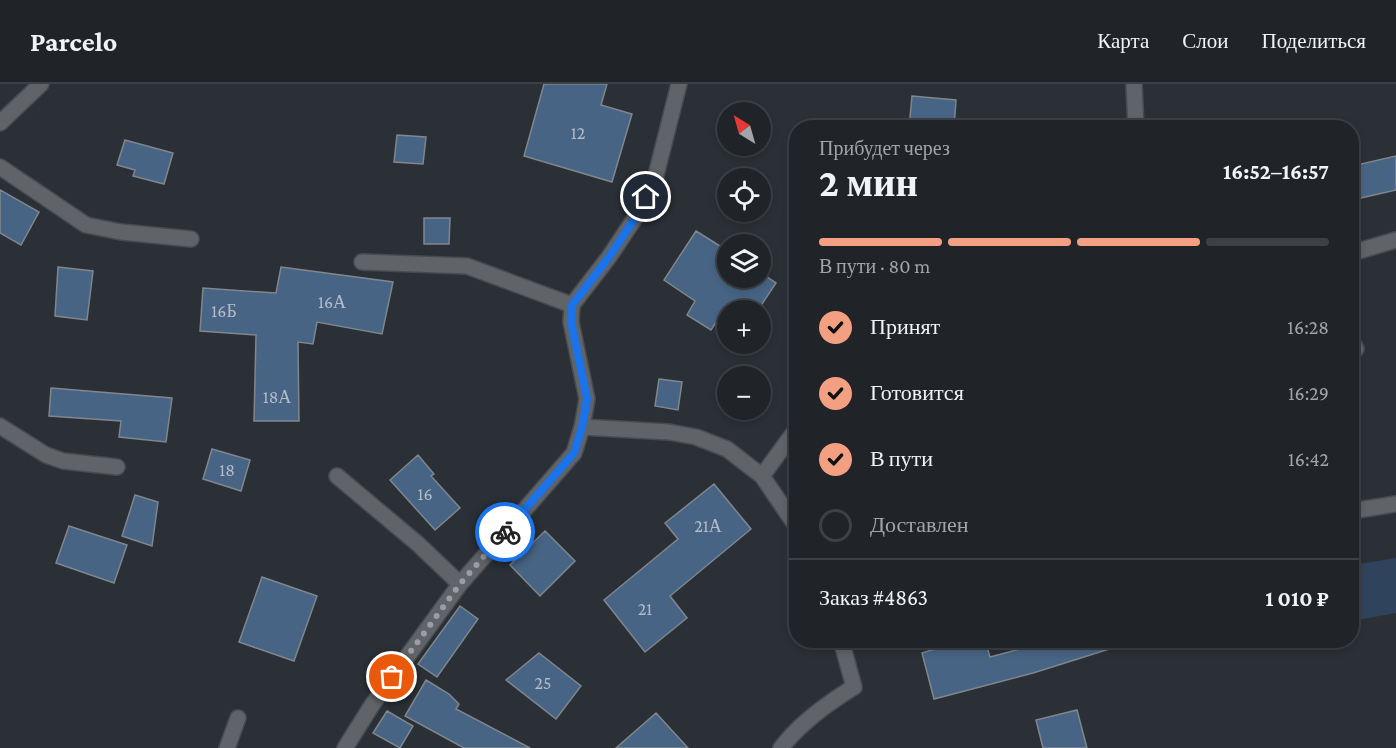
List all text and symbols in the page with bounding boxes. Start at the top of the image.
text: Parcelo [30,26,117,57]
text: Карта [1097,29,1149,53]
text: Слои [1182,29,1228,53]
text: Поделиться [1261,29,1366,53]
north arrow [717,102,771,156]
map controls [717,102,771,420]
house number: 12 [571,123,585,143]
text: Прибудет через [819,137,950,159]
text: 16:52–16:57 [1223,159,1329,184]
text: 2 мин [819,161,918,204]
button: locate [717,168,771,222]
pin [620,171,671,222]
icon: home [629,180,662,213]
button: layers [717,234,771,288]
text: В пути · 80 m [819,255,930,277]
house number: 16А [318,292,346,312]
button: + [717,300,771,354]
house number: 16Б [211,301,237,321]
icon: check [819,311,852,344]
text: Принят [870,314,940,339]
text: 16:28 [1287,316,1329,338]
button: − [717,366,771,420]
icon: check [819,377,852,410]
text: Готовится [870,380,964,405]
text: 16:29 [1288,382,1329,404]
house number: 18А [263,387,291,407]
icon: check [819,443,852,476]
text: В пути [870,446,933,471]
text: 16:42 [1288,448,1329,470]
house number: 18 [219,460,235,480]
house number: 16 [417,484,433,504]
courier [475,502,535,562]
text: Доставлен [870,512,969,537]
icon: bike [489,516,522,549]
house number: 21А [694,516,722,536]
text: Заказ #4863 [819,585,928,610]
text: 1 010 ₽ [1265,586,1329,611]
house number: 21 [638,599,652,619]
pin [366,651,417,702]
icon: bag [375,660,408,693]
house number: 25 [534,673,552,693]

